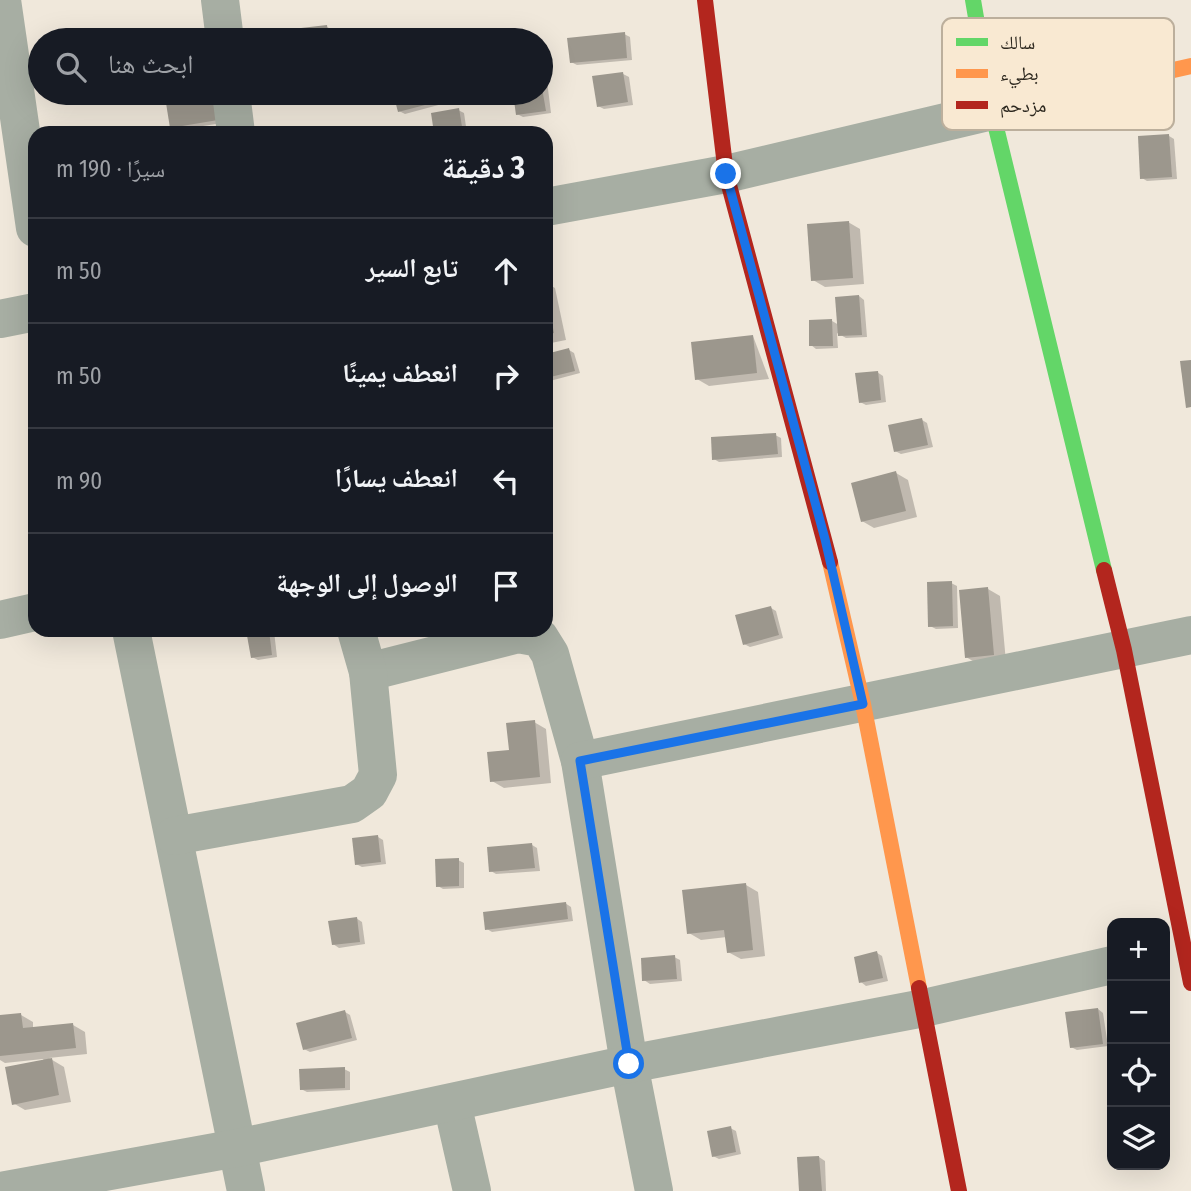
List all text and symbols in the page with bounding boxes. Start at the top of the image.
legend [942,18,1174,130]
search box [28,28,553,105]
text: سالك [1000,31,1035,54]
icon: search [52,48,90,86]
text: ابحث هنا [108,49,193,80]
text: بطيء [1000,62,1039,89]
text: مزدحم [1000,94,1046,118]
text: 3 دقيقة [442,150,525,186]
text: سيرًا · 190 m [56,155,165,183]
route end [710,158,741,189]
icon: ahead [487,252,525,290]
text: تابع السير [366,253,458,284]
text: 50 m [56,257,102,285]
icon: right [487,357,525,395]
text: انعطف يمينًا [342,358,458,389]
text: 50 m [56,362,102,390]
icon: left [487,462,525,500]
text: انعطف يسارًا [335,463,458,494]
text: 90 m [56,467,102,495]
icon: arrive [487,567,525,605]
text: الوصول إلى الوجهة [276,568,458,599]
map controls [1107,918,1170,1170]
button: + [1107,918,1170,981]
button: − [1107,981,1170,1044]
button: locate [1107,1044,1170,1107]
route start [613,1048,644,1079]
button: layers [1107,1107,1170,1170]

